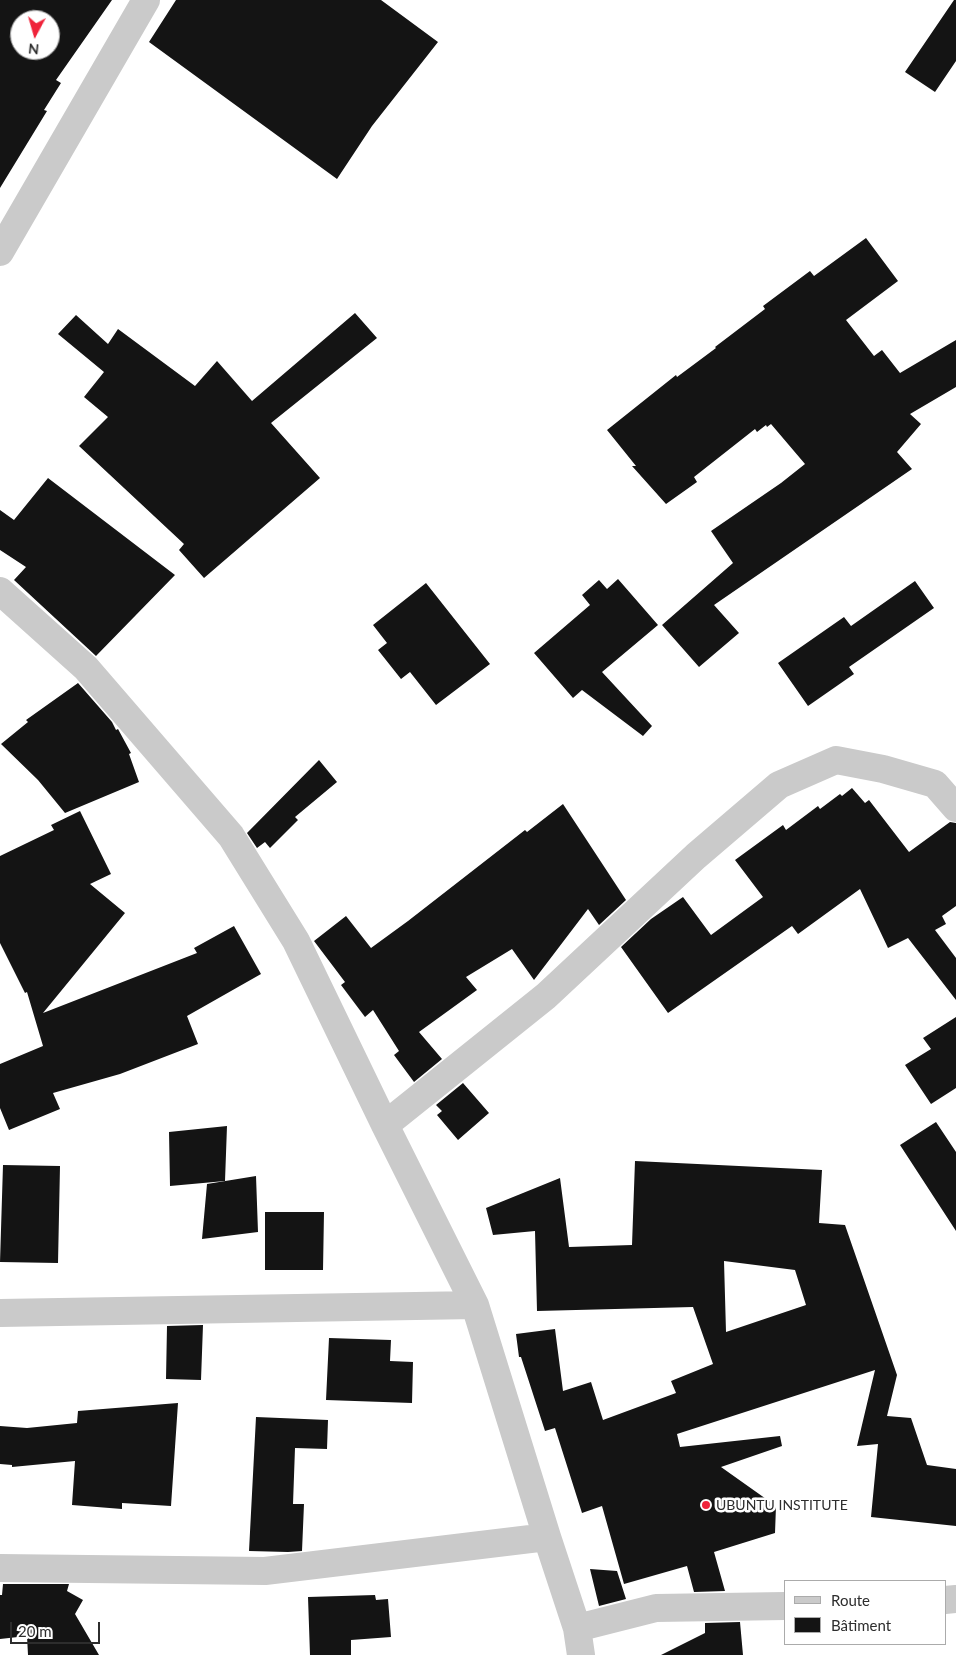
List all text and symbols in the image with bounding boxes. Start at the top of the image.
north arrow [10,10,60,60]
text: N [27,40,40,58]
place label: UBUNTU INSTITUTE [716,1497,848,1513]
marker: UBUNTU INSTITUTE [700,1499,712,1511]
legend [784,1580,946,1645]
text: Route [831,1591,870,1609]
scale bar [12,1612,102,1644]
text: Bâtiment [831,1616,891,1634]
text: 20 m [18,1622,52,1640]

